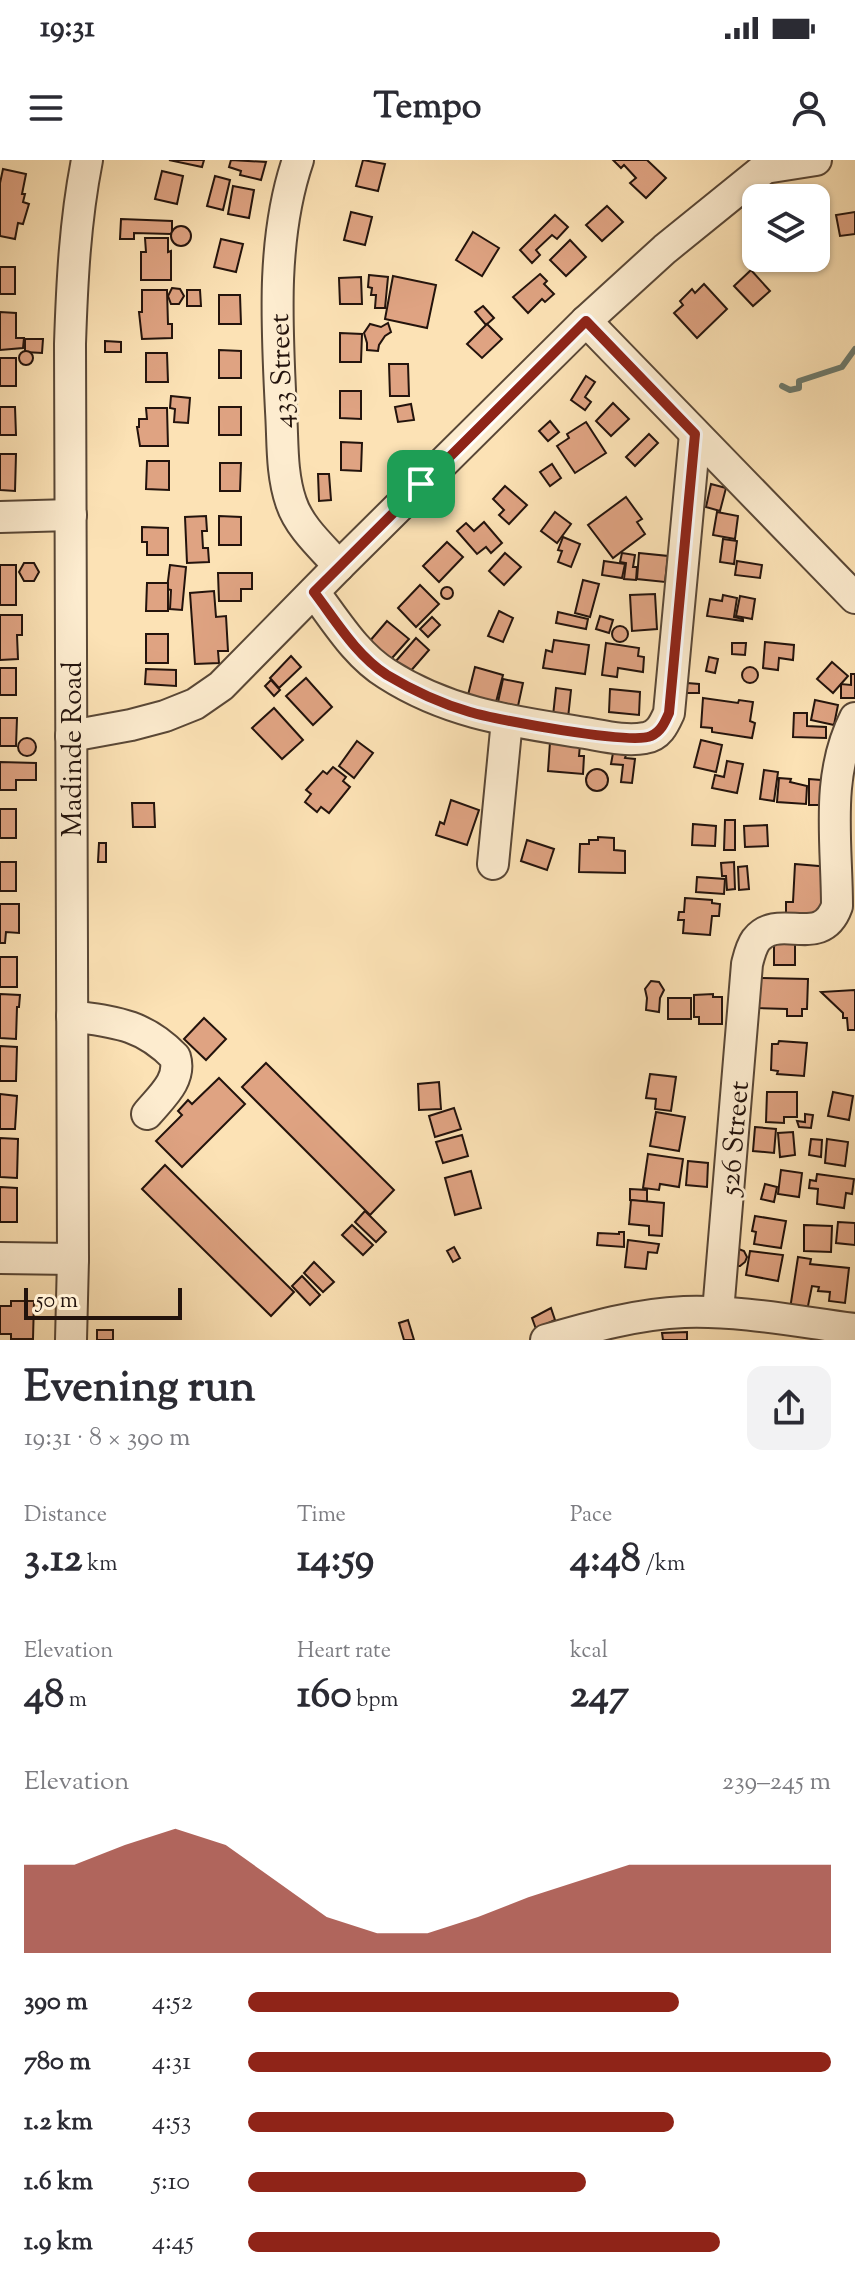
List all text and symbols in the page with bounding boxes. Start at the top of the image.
text: 19:31 [40,7,95,50]
text: Tempo [373,82,482,134]
icon: menu [24,86,68,130]
icon: person [787,86,831,130]
map controls [742,184,830,272]
button: layers [742,184,830,272]
street label: 433 Street [261,312,305,429]
pin [387,450,455,518]
icon: arrive [399,462,443,506]
street label: Madinde Road [54,661,94,837]
street label: 526 Street [711,1079,761,1199]
scale bar [24,1284,182,1320]
text: 50 m [36,1286,78,1318]
text: Evening run [24,1358,256,1421]
button: share [747,1366,831,1450]
text: 19:31 · 8 × 390 m [24,1420,190,1457]
text: Distance [24,1500,107,1532]
text: Time [297,1500,346,1532]
text: Pace [570,1500,612,1532]
text: 3.12 [24,1532,83,1589]
text: 14:59 [297,1532,374,1589]
text: 4:48 [570,1532,641,1589]
text: km [83,1549,117,1581]
text: /km [641,1549,685,1581]
text: Elevation [24,1636,113,1668]
text: Heart rate [297,1636,391,1668]
text: kcal [570,1636,608,1668]
text: 48 [24,1668,64,1725]
text: 160 [297,1668,352,1725]
text: 247 [570,1668,629,1725]
text: m [64,1685,87,1717]
text: bpm [352,1685,399,1717]
text: Elevation [24,1764,129,1801]
text: 239–245 m [722,1764,831,1801]
text: 390 m [24,1984,88,2021]
text: 4:52 [152,1984,193,2021]
text: 780 m [24,2044,91,2081]
text: 4:31 [152,2044,191,2081]
text: 1.2 km [24,2104,93,2141]
text: 4:53 [152,2104,191,2141]
text: 1.6 km [24,2164,93,2201]
text: 5:10 [152,2164,190,2201]
text: 1.9 km [24,2224,93,2261]
text: 4:45 [152,2224,194,2261]

